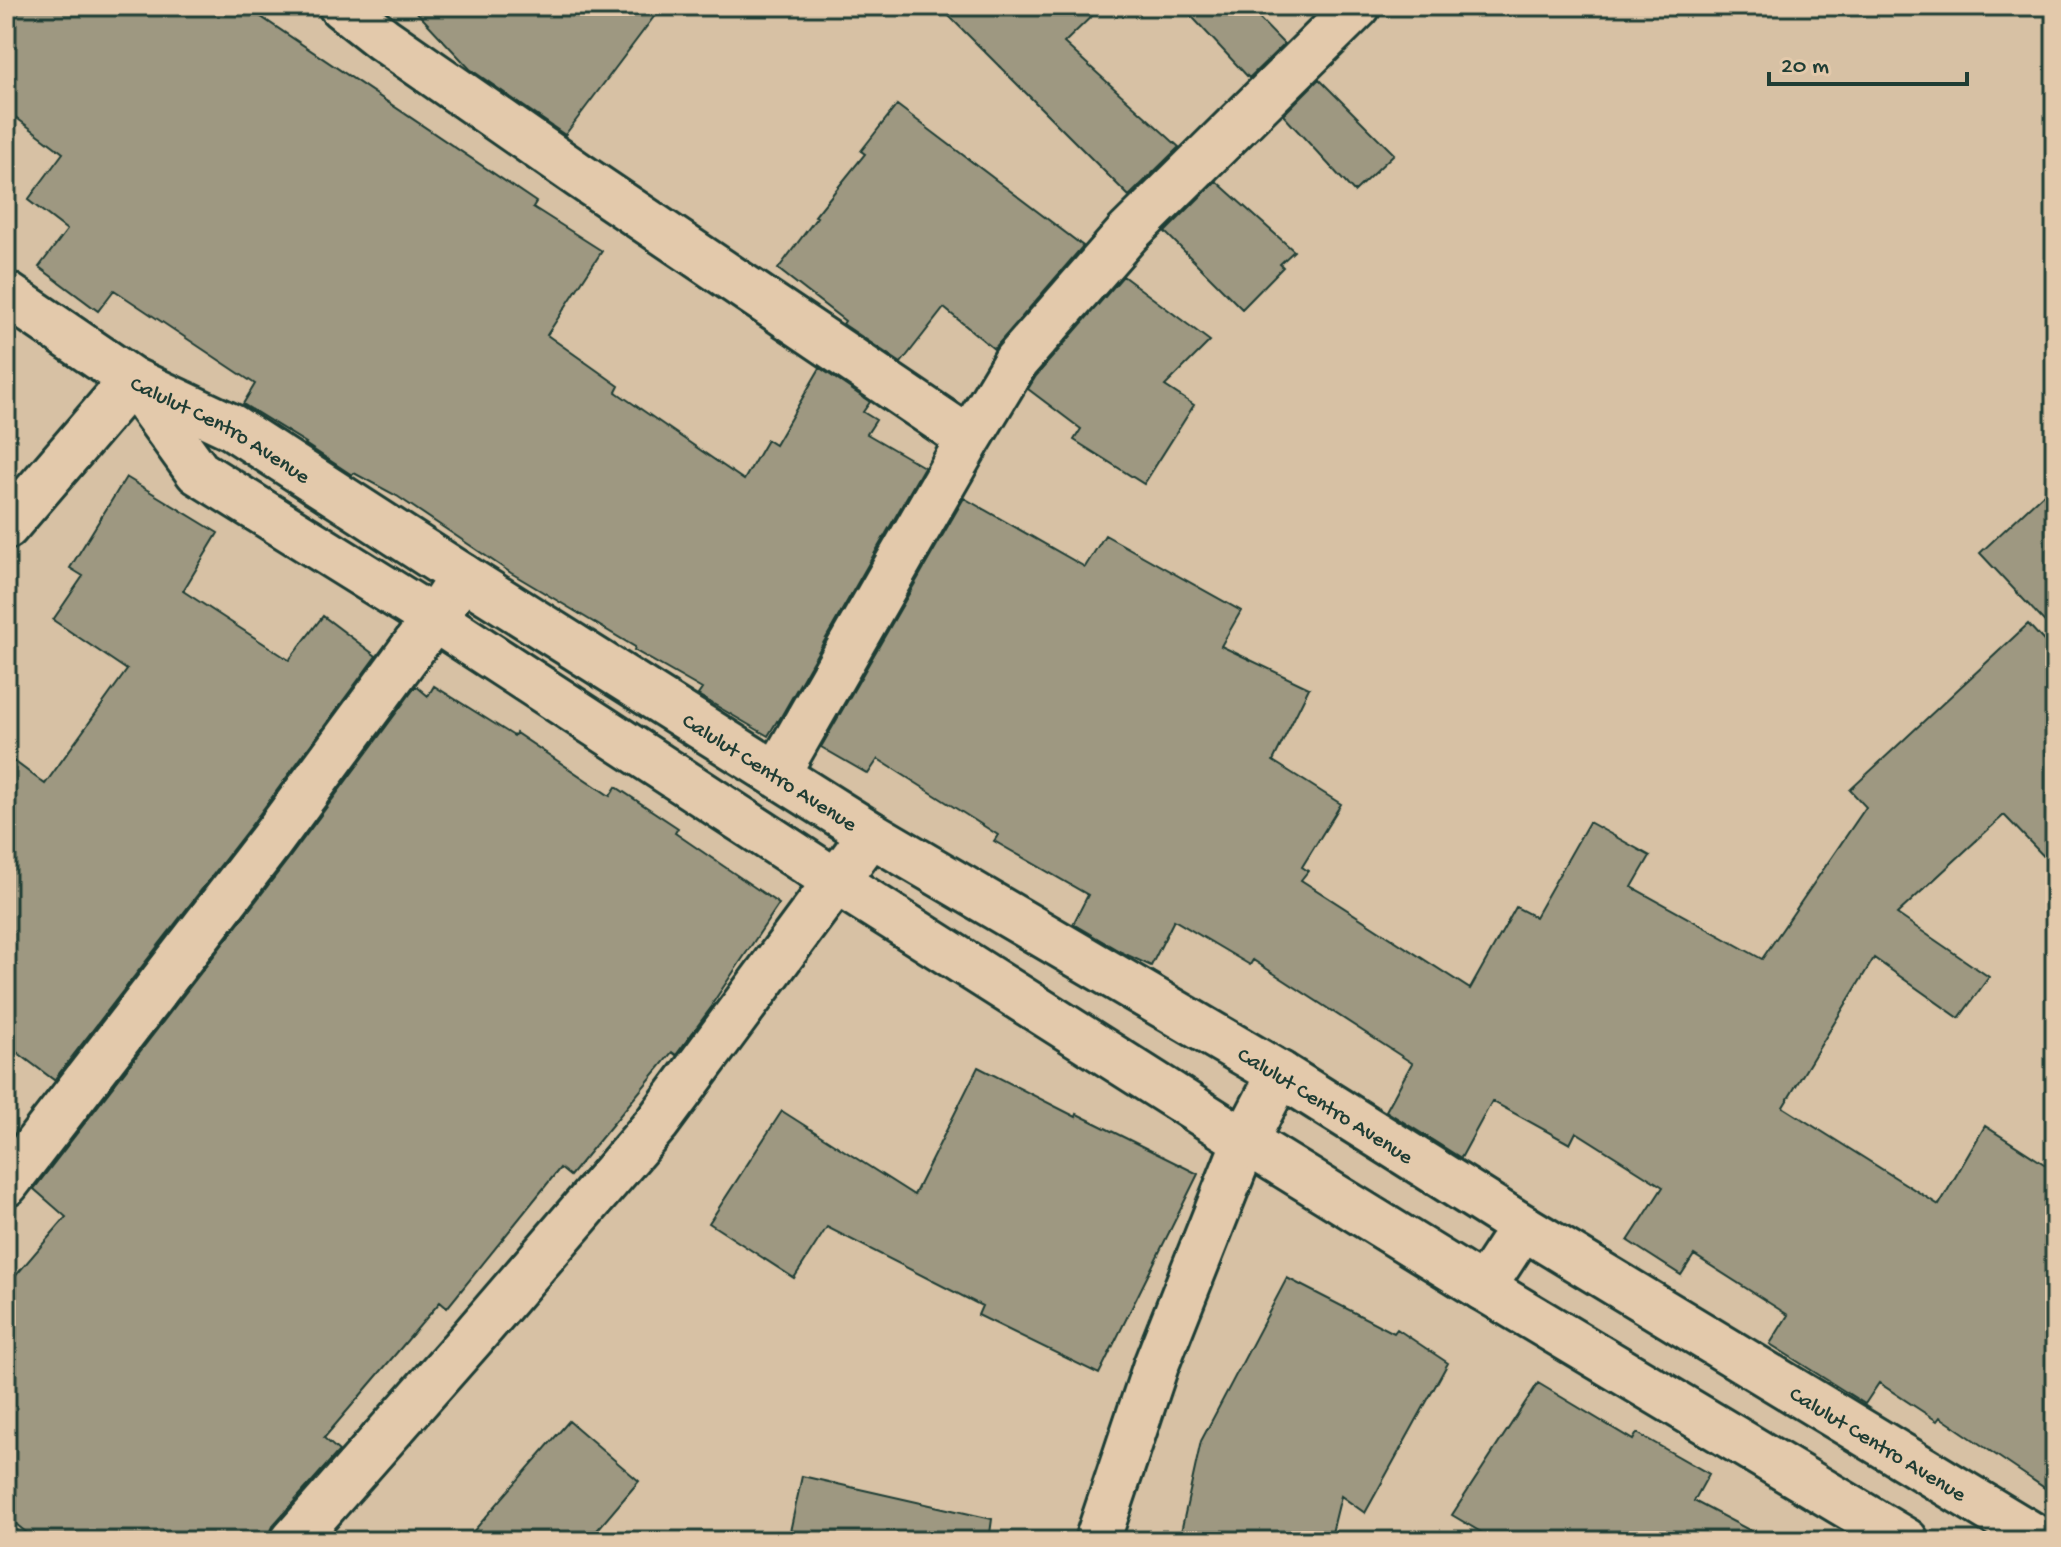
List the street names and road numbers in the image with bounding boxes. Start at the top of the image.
street label: Calulut Centro Avenue [125,372,315,492]
street label: Calulut Centro Avenue [676,709,861,839]
street label: Calulut Centro Avenue [1232,1043,1417,1172]
street label: Calulut Centro Avenue [1784,1382,1971,1510]

